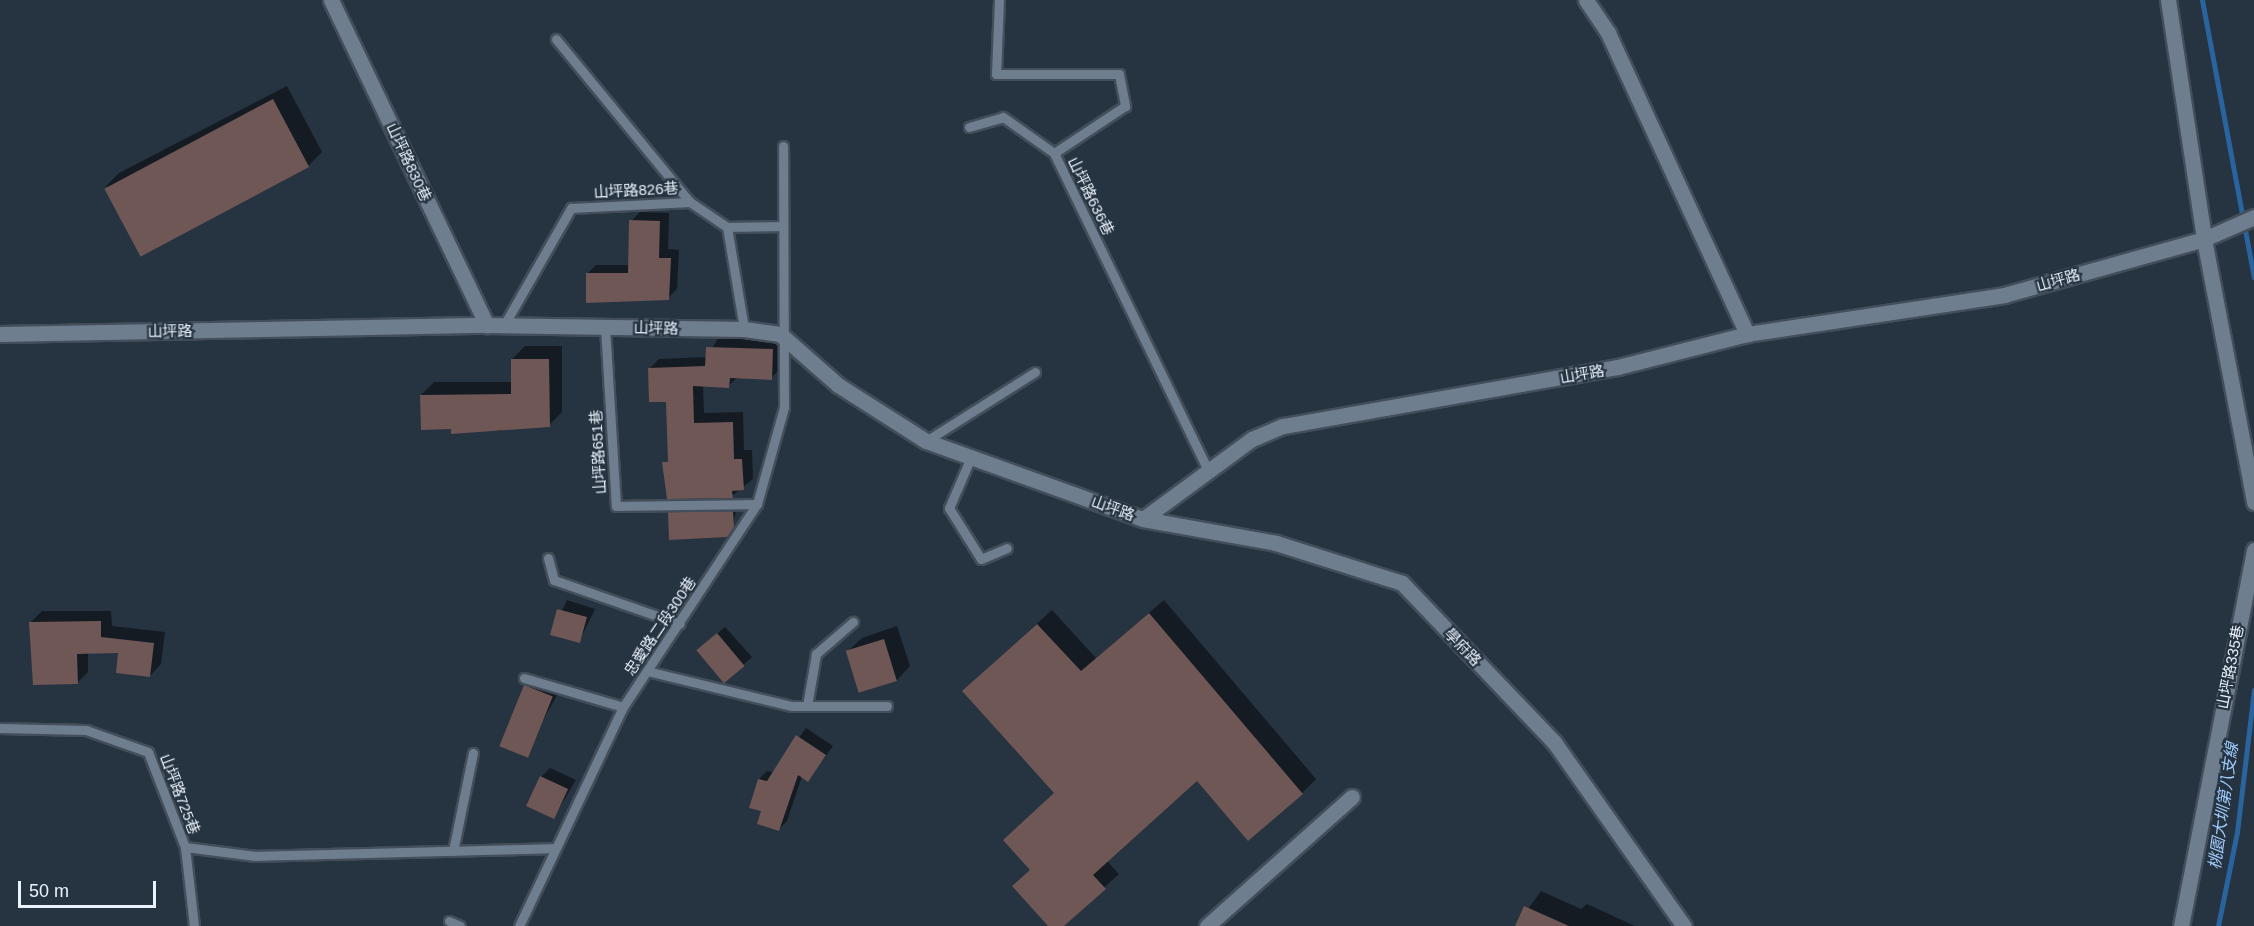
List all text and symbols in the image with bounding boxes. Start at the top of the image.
street label: 山坪路830巷 [383,120,435,204]
street label: 山坪路636巷 [1064,154,1118,238]
street label: 山坪路826巷 [593,179,679,201]
street label: 山坪路 [2034,265,2082,295]
street label: 山坪路 [633,319,679,337]
street label: 山坪路 [147,322,193,340]
street label: 山坪路 [1558,361,1606,387]
street label: 山坪路651巷 [587,409,609,495]
street label: 山坪路 [1089,492,1137,524]
street label: 忠愛路二段300巷 [620,573,700,679]
street label: 山坪路335巷 [2213,624,2247,710]
street label: 學府路 [1441,625,1485,669]
water label: 桃園大圳第八支線 [2206,741,2242,871]
street label: 山坪路725巷 [156,751,204,837]
scale bar [21,869,159,907]
text: 50 m [29,881,69,901]

